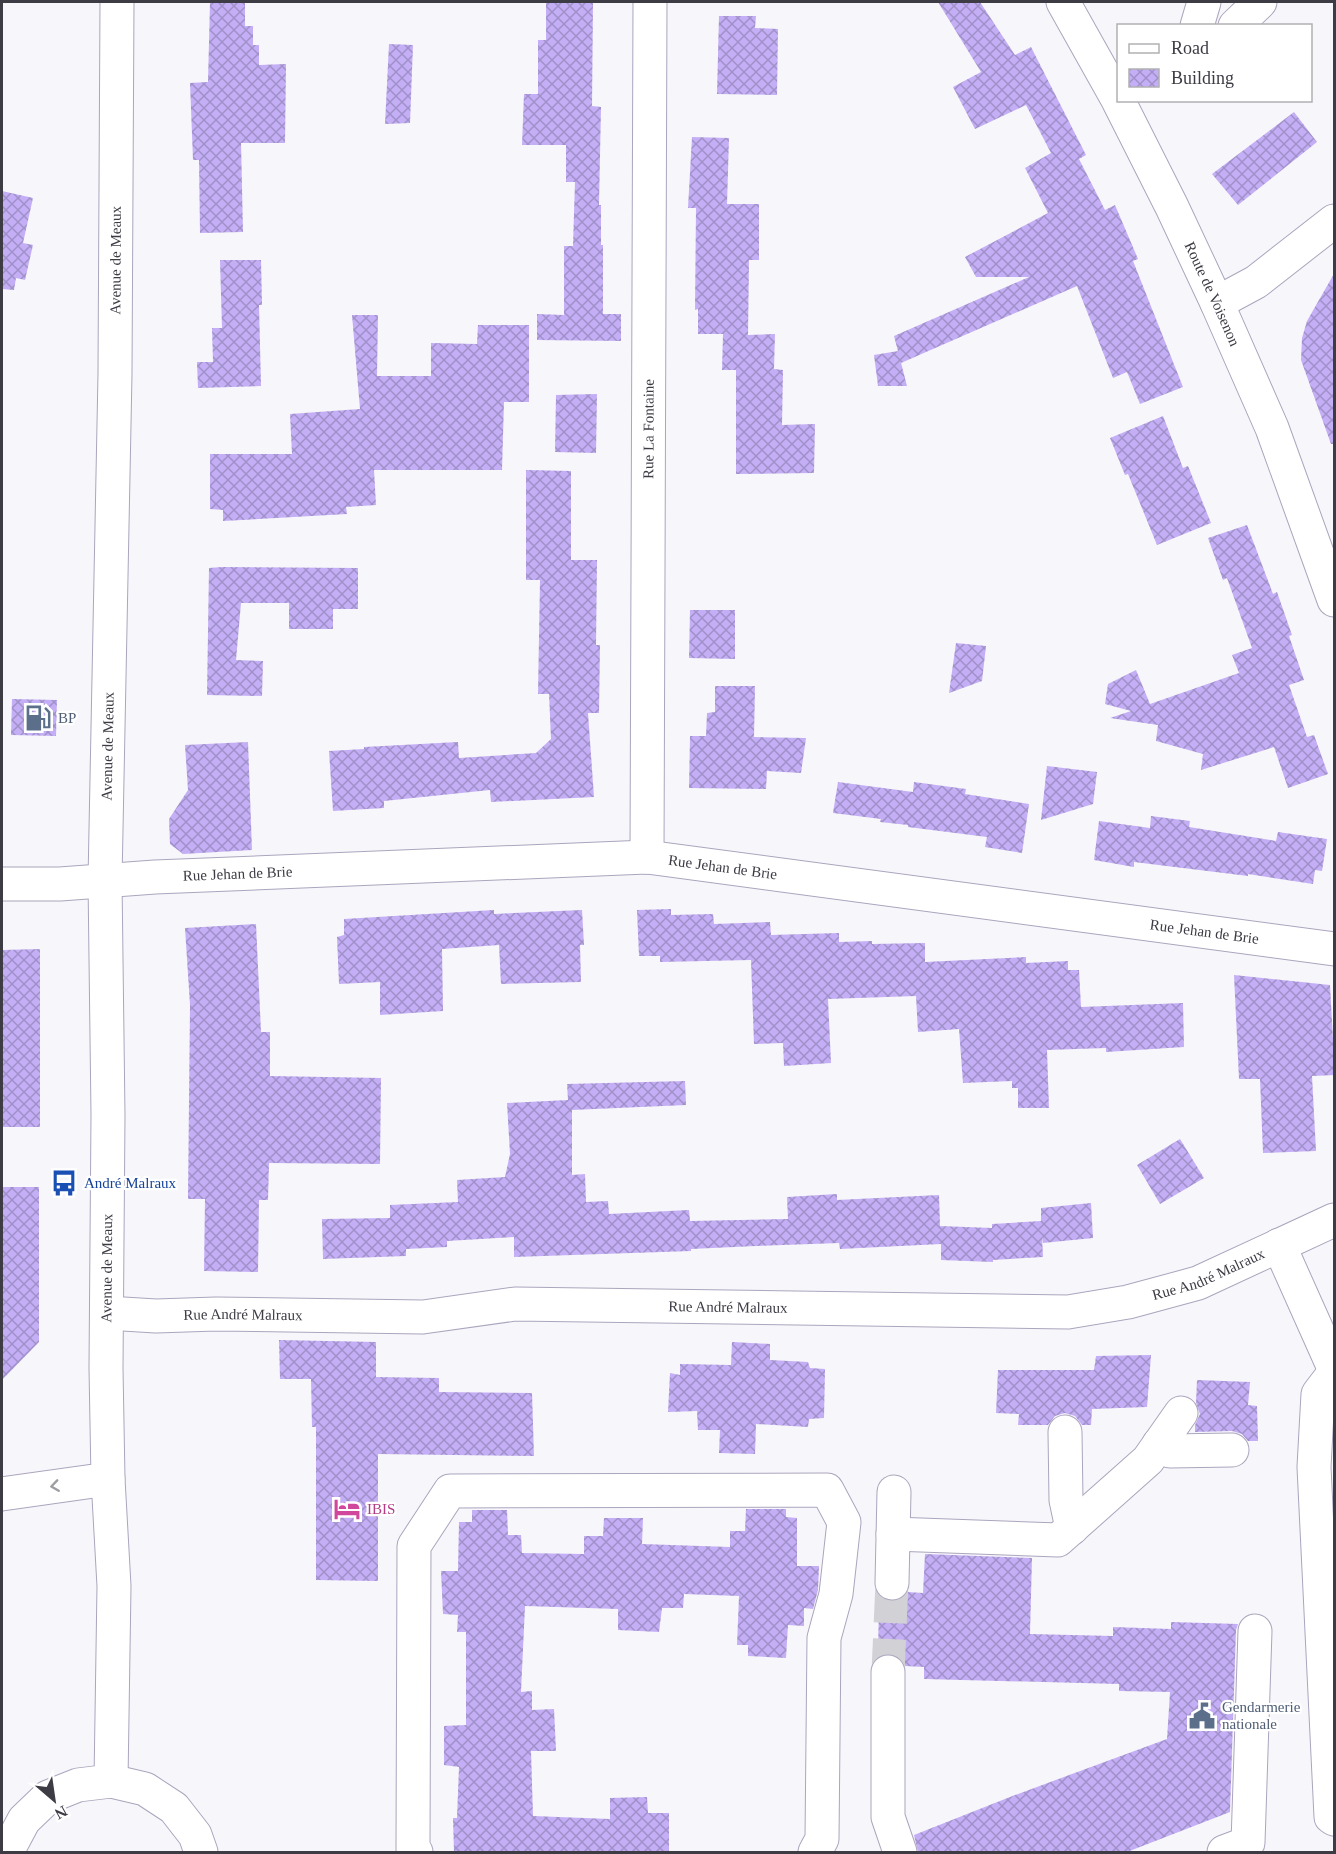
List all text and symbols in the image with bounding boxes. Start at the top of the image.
legend [1117,24,1312,102]
text: Road [1171,38,1209,58]
text: Building [1171,68,1234,88]
street label: Avenue de Meaux [107,205,124,315]
street label: Route de Voisenon [1181,239,1243,349]
street label: Rue La Fontaine [640,379,657,479]
street label: Avenue de Meaux [99,691,117,801]
fuel station icon: BP [23,703,53,733]
place label: BP [58,710,76,726]
street label: Rue Jehan de Brie [667,852,778,882]
street label: Rue Jehan de Brie [183,863,293,884]
street label: Rue Jehan de Brie [1149,916,1260,947]
bus stop icon: André Malraux [49,1168,79,1198]
place label: André Malraux [84,1175,177,1191]
street label: Avenue de Meaux [98,1213,115,1323]
street label: Rue André Malraux [1150,1245,1267,1303]
street label: Rue André Malraux [668,1298,788,1316]
street label: Rue André Malraux [183,1306,303,1323]
one-way arrow [50,1480,59,1492]
hotel icon: IBIS [332,1494,362,1524]
place label: IBIS [367,1501,395,1517]
place label: Gendarmerie nationale [1222,1699,1301,1732]
public building icon: Gendarmerie nationale [1187,1701,1217,1731]
north arrow [24,1770,84,1830]
text: N [51,1802,70,1823]

